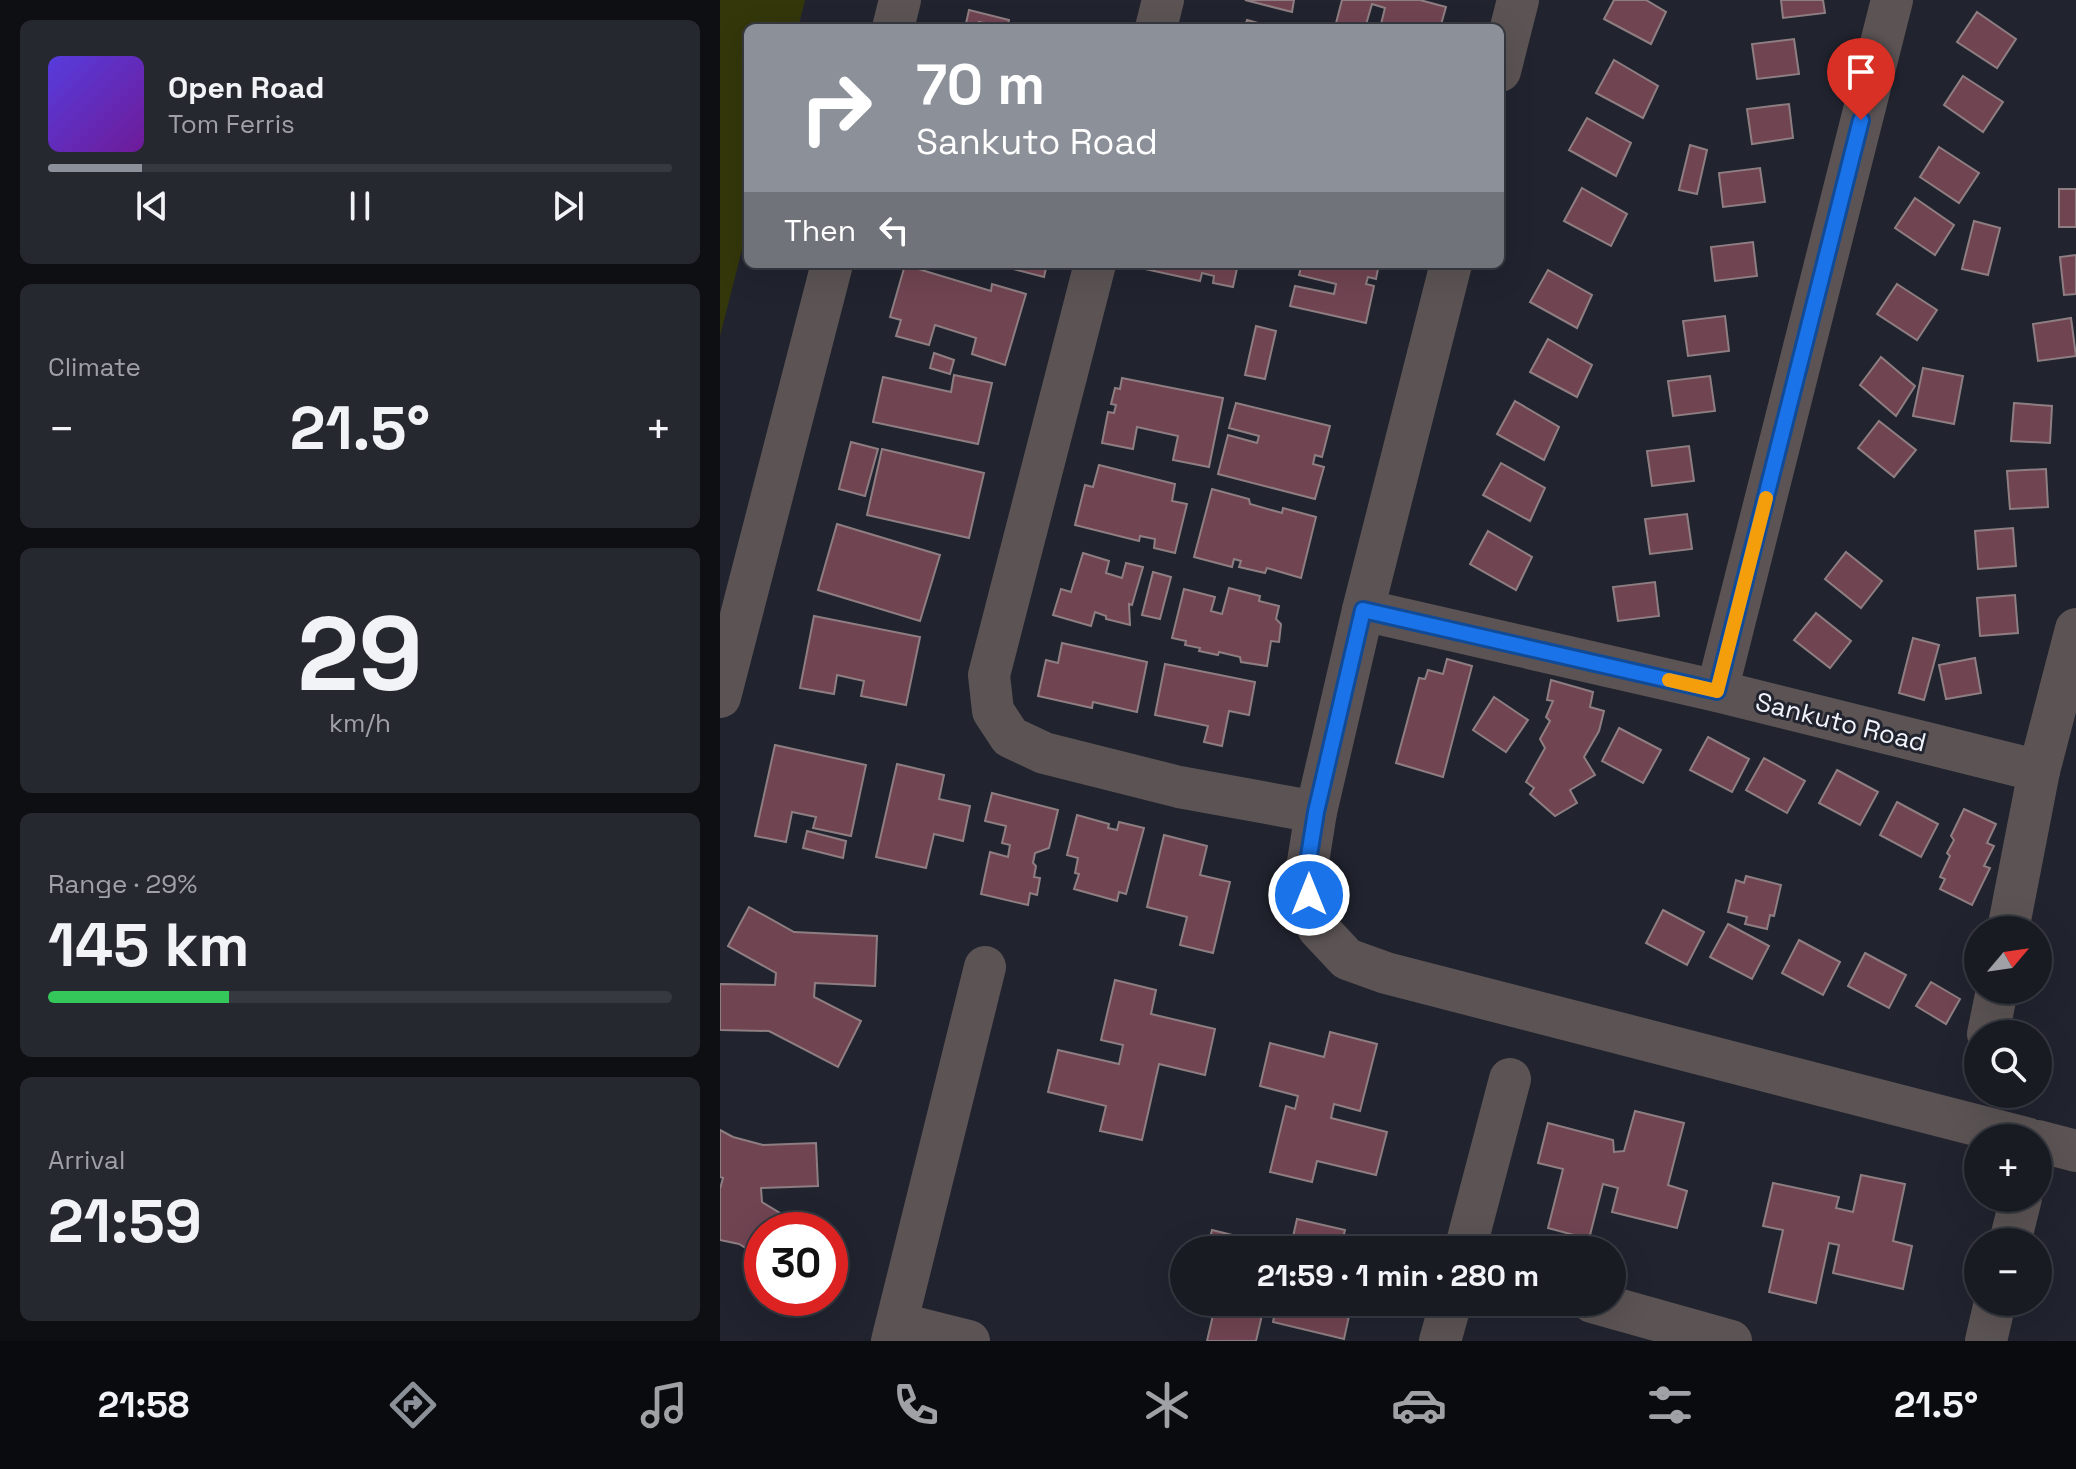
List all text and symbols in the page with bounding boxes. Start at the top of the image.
pin [1827,38,1895,120]
text: 70 m [916,49,1045,120]
icon: arrive [1839,50,1883,94]
icon: right [784,56,888,160]
text: Open Road [168,68,324,107]
text: Tom Ferris [168,107,295,141]
text: Sankuto Road [916,119,1158,165]
icon: previous [130,184,174,228]
icon: pause [338,184,382,228]
icon: next [546,184,590,228]
icon: left [872,208,916,252]
text: Then [784,211,856,250]
text: Climate [48,350,141,384]
text: 21.5° [290,390,430,467]
text: − [48,401,75,457]
text: + [645,401,672,457]
text: 29 [297,588,423,720]
street label: Sankuto Road [1752,684,1930,760]
text: km/h [329,706,391,740]
position arrow [1267,853,1351,937]
text: Range · 29% [48,867,197,901]
text: 145 km [48,907,250,984]
north arrow [1964,916,2052,1004]
map controls [1964,916,2052,1316]
button: search [1964,1020,2052,1108]
button: + [1964,1124,2052,1212]
text: Arrival [48,1143,125,1177]
text: 21:59 [48,1183,202,1260]
speed limit sign: 30 [744,1212,848,1316]
button: − [1964,1228,2052,1316]
text: 21:59 · 1 min · 280 m [1257,1256,1539,1295]
icon: directions [385,1377,441,1433]
icon: music [636,1377,692,1433]
icon: phone [888,1377,944,1433]
icon: climate [1139,1377,1195,1433]
icon: car [1391,1377,1447,1433]
icon: filters [1642,1377,1698,1433]
text: 21:58 [98,1382,189,1428]
text: 21.5° [1894,1382,1978,1428]

